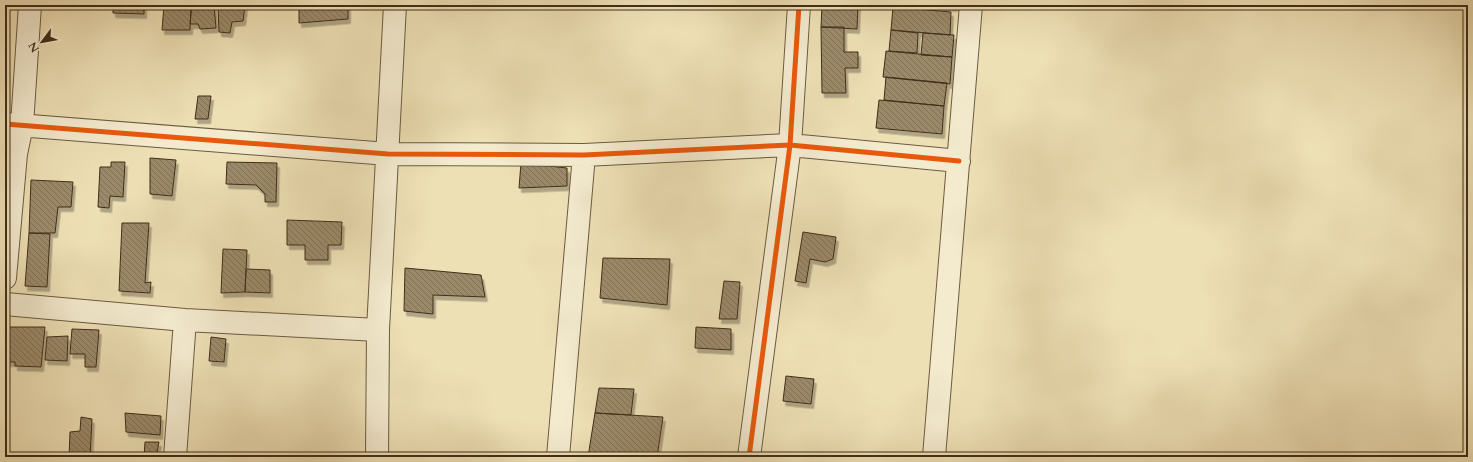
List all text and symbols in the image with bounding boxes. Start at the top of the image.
north arrow [22,22,62,62]
text: N [25,39,43,55]

